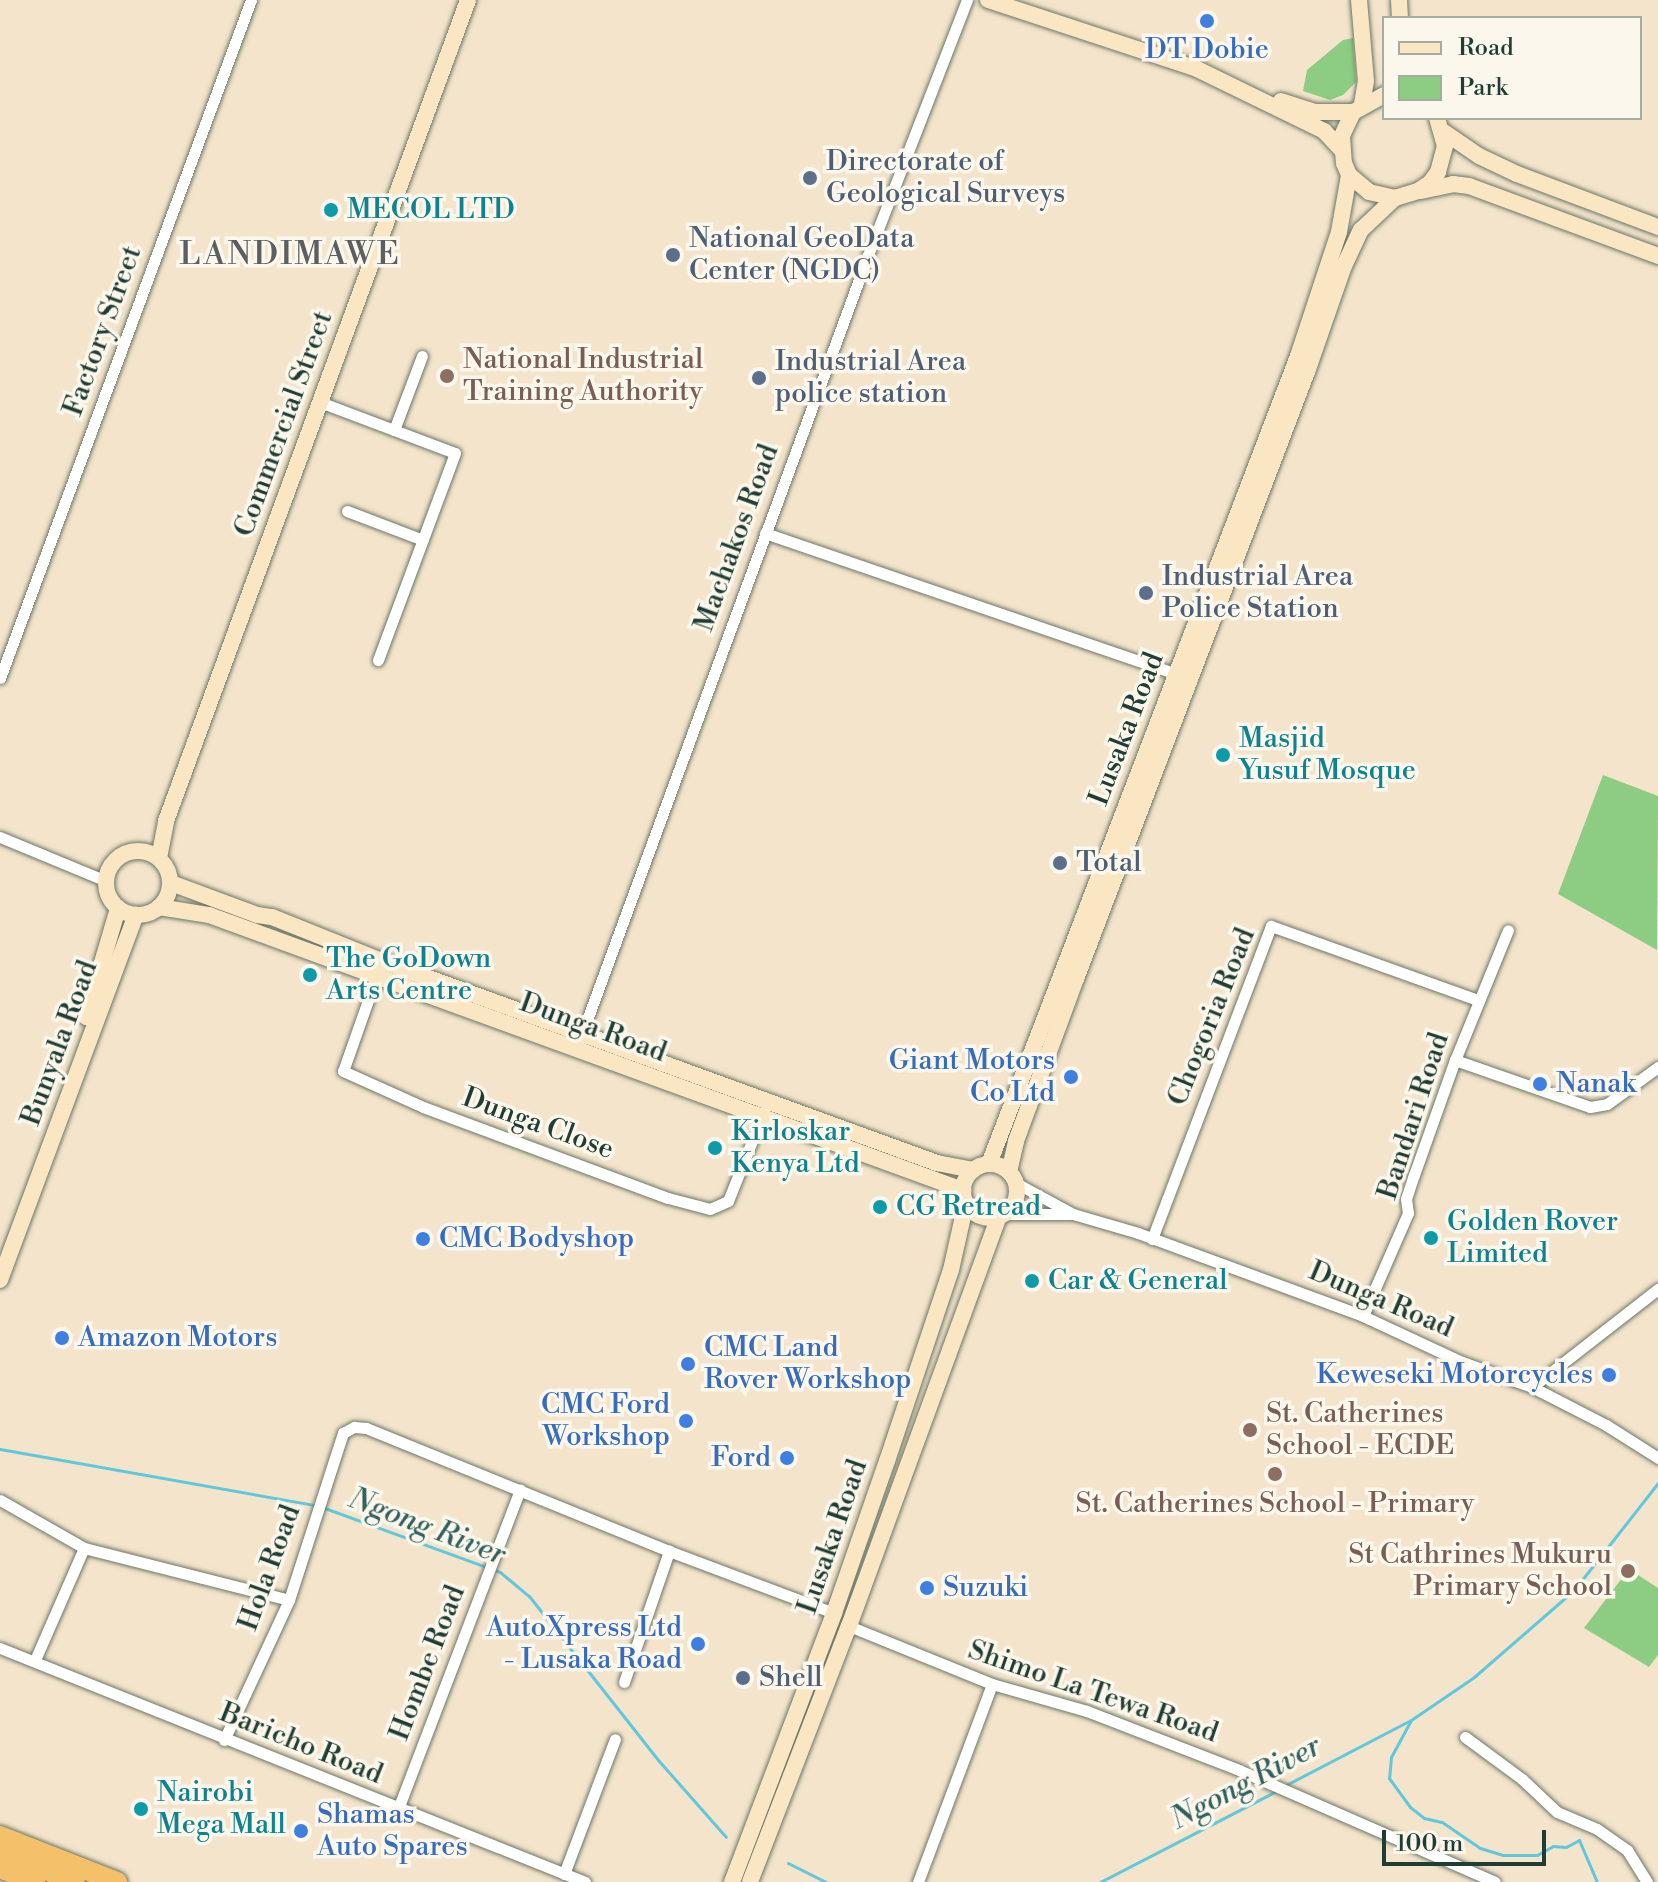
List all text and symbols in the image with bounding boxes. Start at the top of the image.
marker: DT Dobie [1198,12,1216,30]
legend [1382,16,1642,120]
place label: DT Dobie [1145,33,1269,67]
text: Road [1458,33,1514,63]
text: Park [1458,73,1508,103]
place label: Directorate of Geological Surveys [826,145,1065,211]
marker: Directorate of Geological Surveys [801,169,819,187]
place label: MECOL LTD [347,193,515,227]
marker: MECOL LTD [322,201,340,219]
place label: National GeoData Center (NGDC) [689,222,914,288]
district label: LANDIMAWE [179,235,401,273]
street label: Factory Street [57,241,149,421]
marker: National GeoData Center (NGDC) [664,246,682,264]
street label: Commercial Street [228,307,340,541]
place label: National Industrial Training Authority [463,343,703,409]
place label: Industrial Area police station [775,345,966,411]
marker: National Industrial Training Authority [438,367,456,385]
marker: Industrial Area police station [750,369,768,387]
street label: Machakos Road [688,440,786,636]
place label: Industrial Area Police Station [1162,560,1353,626]
marker: Industrial Area Police Station [1137,584,1155,602]
street label: Lusaka Road [1082,648,1172,810]
place label: Masjid Yusuf Mosque [1239,722,1416,788]
marker: Masjid Yusuf Mosque [1214,746,1232,764]
place label: Total [1076,846,1141,880]
marker: Total [1051,854,1069,872]
street label: Chogoria Road [1161,923,1263,1111]
place label: The GoDown Arts Centre [326,942,491,1008]
street label: Bunyala Road [15,956,105,1130]
marker: The GoDown Arts Centre [301,966,319,984]
street label: Dunga Road [515,986,671,1070]
street label: Bandari Road [1371,1028,1457,1204]
place label: Giant Motors Co Ltd [889,1044,1055,1110]
place label: Nanak [1556,1067,1636,1101]
marker: Giant Motors Co Ltd [1062,1068,1080,1086]
marker: Nanak [1531,1075,1549,1093]
street label: Dunga Close [458,1081,618,1167]
place label: Kirloskar Kenya Ltd [731,1115,860,1181]
marker: Kirloskar Kenya Ltd [706,1139,724,1157]
place label: CG Retread [896,1190,1041,1224]
marker: CG Retread [871,1198,889,1216]
place label: Golden Rover Limited [1447,1205,1618,1271]
place label: CMC Bodyshop [439,1222,634,1256]
marker: Golden Rover Limited [1422,1229,1440,1247]
marker: CMC Bodyshop [414,1230,432,1248]
street label: Dunga Road [1304,1254,1458,1346]
place label: Car & General [1048,1264,1227,1298]
marker: Car & General [1023,1272,1041,1290]
place label: Amazon Motors [78,1321,277,1355]
marker: Amazon Motors [53,1329,71,1347]
place label: CMC Land Rover Workshop [704,1331,911,1397]
marker: CMC Land Rover Workshop [679,1355,697,1373]
place label: Keweseki Motorcycles [1316,1358,1593,1392]
marker: Keweseki Motorcycles [1600,1366,1618,1384]
place label: CMC Ford Workshop [541,1388,670,1454]
place label: St. Catherines School - ECDE [1266,1397,1454,1463]
marker: CMC Ford Workshop [677,1412,695,1430]
marker: St. Catherines School - ECDE [1241,1421,1259,1439]
place label: Ford [711,1441,771,1475]
marker: Ford [778,1449,796,1467]
street label: Lusaka Road [791,1455,875,1619]
marker: St. Catherines School - Primary [1266,1465,1284,1483]
water label: Ngong River [344,1481,510,1573]
place label: St. Catherines School - Primary [1076,1487,1474,1521]
street label: Hola Road [232,1501,308,1635]
place label: St Cathrines Mukuru Primary School [1348,1538,1612,1604]
marker: St Cathrines Mukuru Primary School [1619,1562,1637,1580]
place label: Suzuki [943,1571,1028,1605]
marker: Suzuki [918,1579,936,1597]
street label: Hombe Road [383,1581,473,1745]
place label: AutoXpress Ltd - Lusaka Road [486,1611,682,1677]
street label: Shimo La Tewa Road [964,1633,1222,1751]
marker: AutoXpress Ltd - Lusaka Road [689,1635,707,1653]
place label: Shell [759,1661,822,1695]
marker: Shell [734,1669,752,1687]
street label: Baricho Road [215,1696,387,1792]
water label: Ngong River [1165,1728,1327,1838]
place label: Nairobi Mega Mall [157,1776,286,1842]
place label: Shamas Auto Spares [317,1798,468,1864]
marker: Nairobi Mega Mall [132,1800,150,1818]
scale bar [1386,1814,1550,1864]
marker: Shamas Auto Spares [292,1822,310,1840]
text: 100 m [1396,1829,1463,1859]

